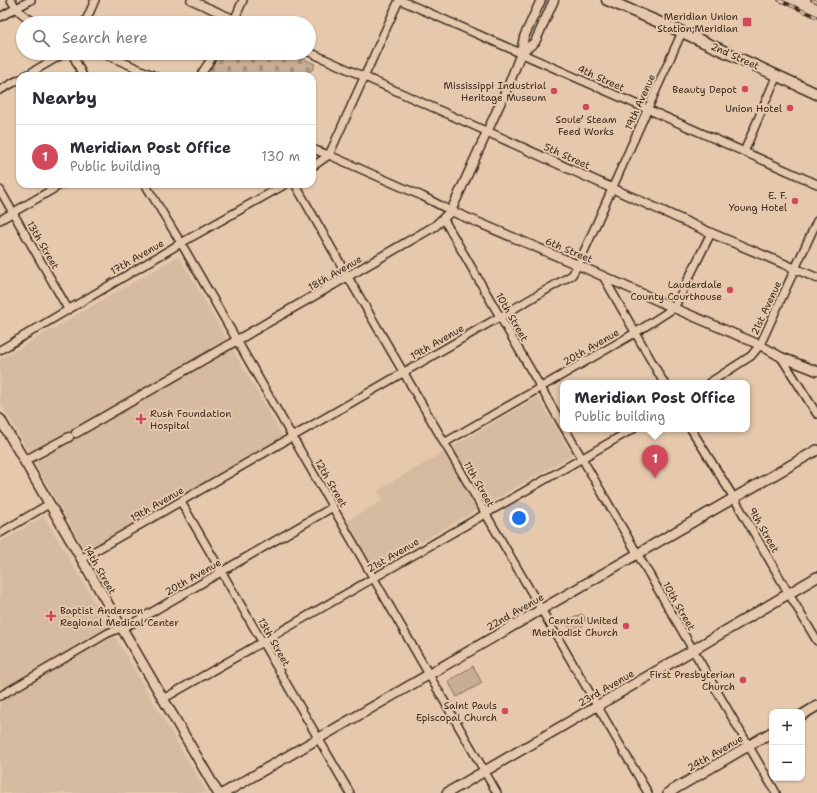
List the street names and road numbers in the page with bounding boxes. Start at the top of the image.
street label: 2nd Street [709,40,761,72]
street label: 4th Street [575,62,627,94]
street label: 19th Avenue [622,72,658,132]
street label: 5th Street [542,140,592,172]
street label: 13th Street [24,218,62,272]
street label: 6th Street [543,234,595,266]
street label: 17th Avenue [108,236,166,278]
street label: 18th Avenue [306,252,365,294]
street label: 21st Avenue [748,279,784,337]
street label: 10th Street [493,290,531,344]
street label: 19th Avenue [408,321,466,363]
street label: 20th Avenue [561,326,622,368]
street label: 12th Street [312,457,350,509]
street label: 11th Street [461,459,497,509]
street label: 19th Avenue [128,483,186,525]
street label: 9th Street [746,505,782,555]
street label: 21st Avenue [365,535,422,575]
street label: 14th Street [81,543,119,597]
street label: 20th Avenue [163,556,224,598]
street label: 10th Street [660,579,698,633]
street label: 22nd Avenue [484,590,546,634]
street label: 13th Street [255,615,293,669]
street label: 23rd Avenue [576,667,637,709]
street label: 24th Avenue [685,732,746,774]

